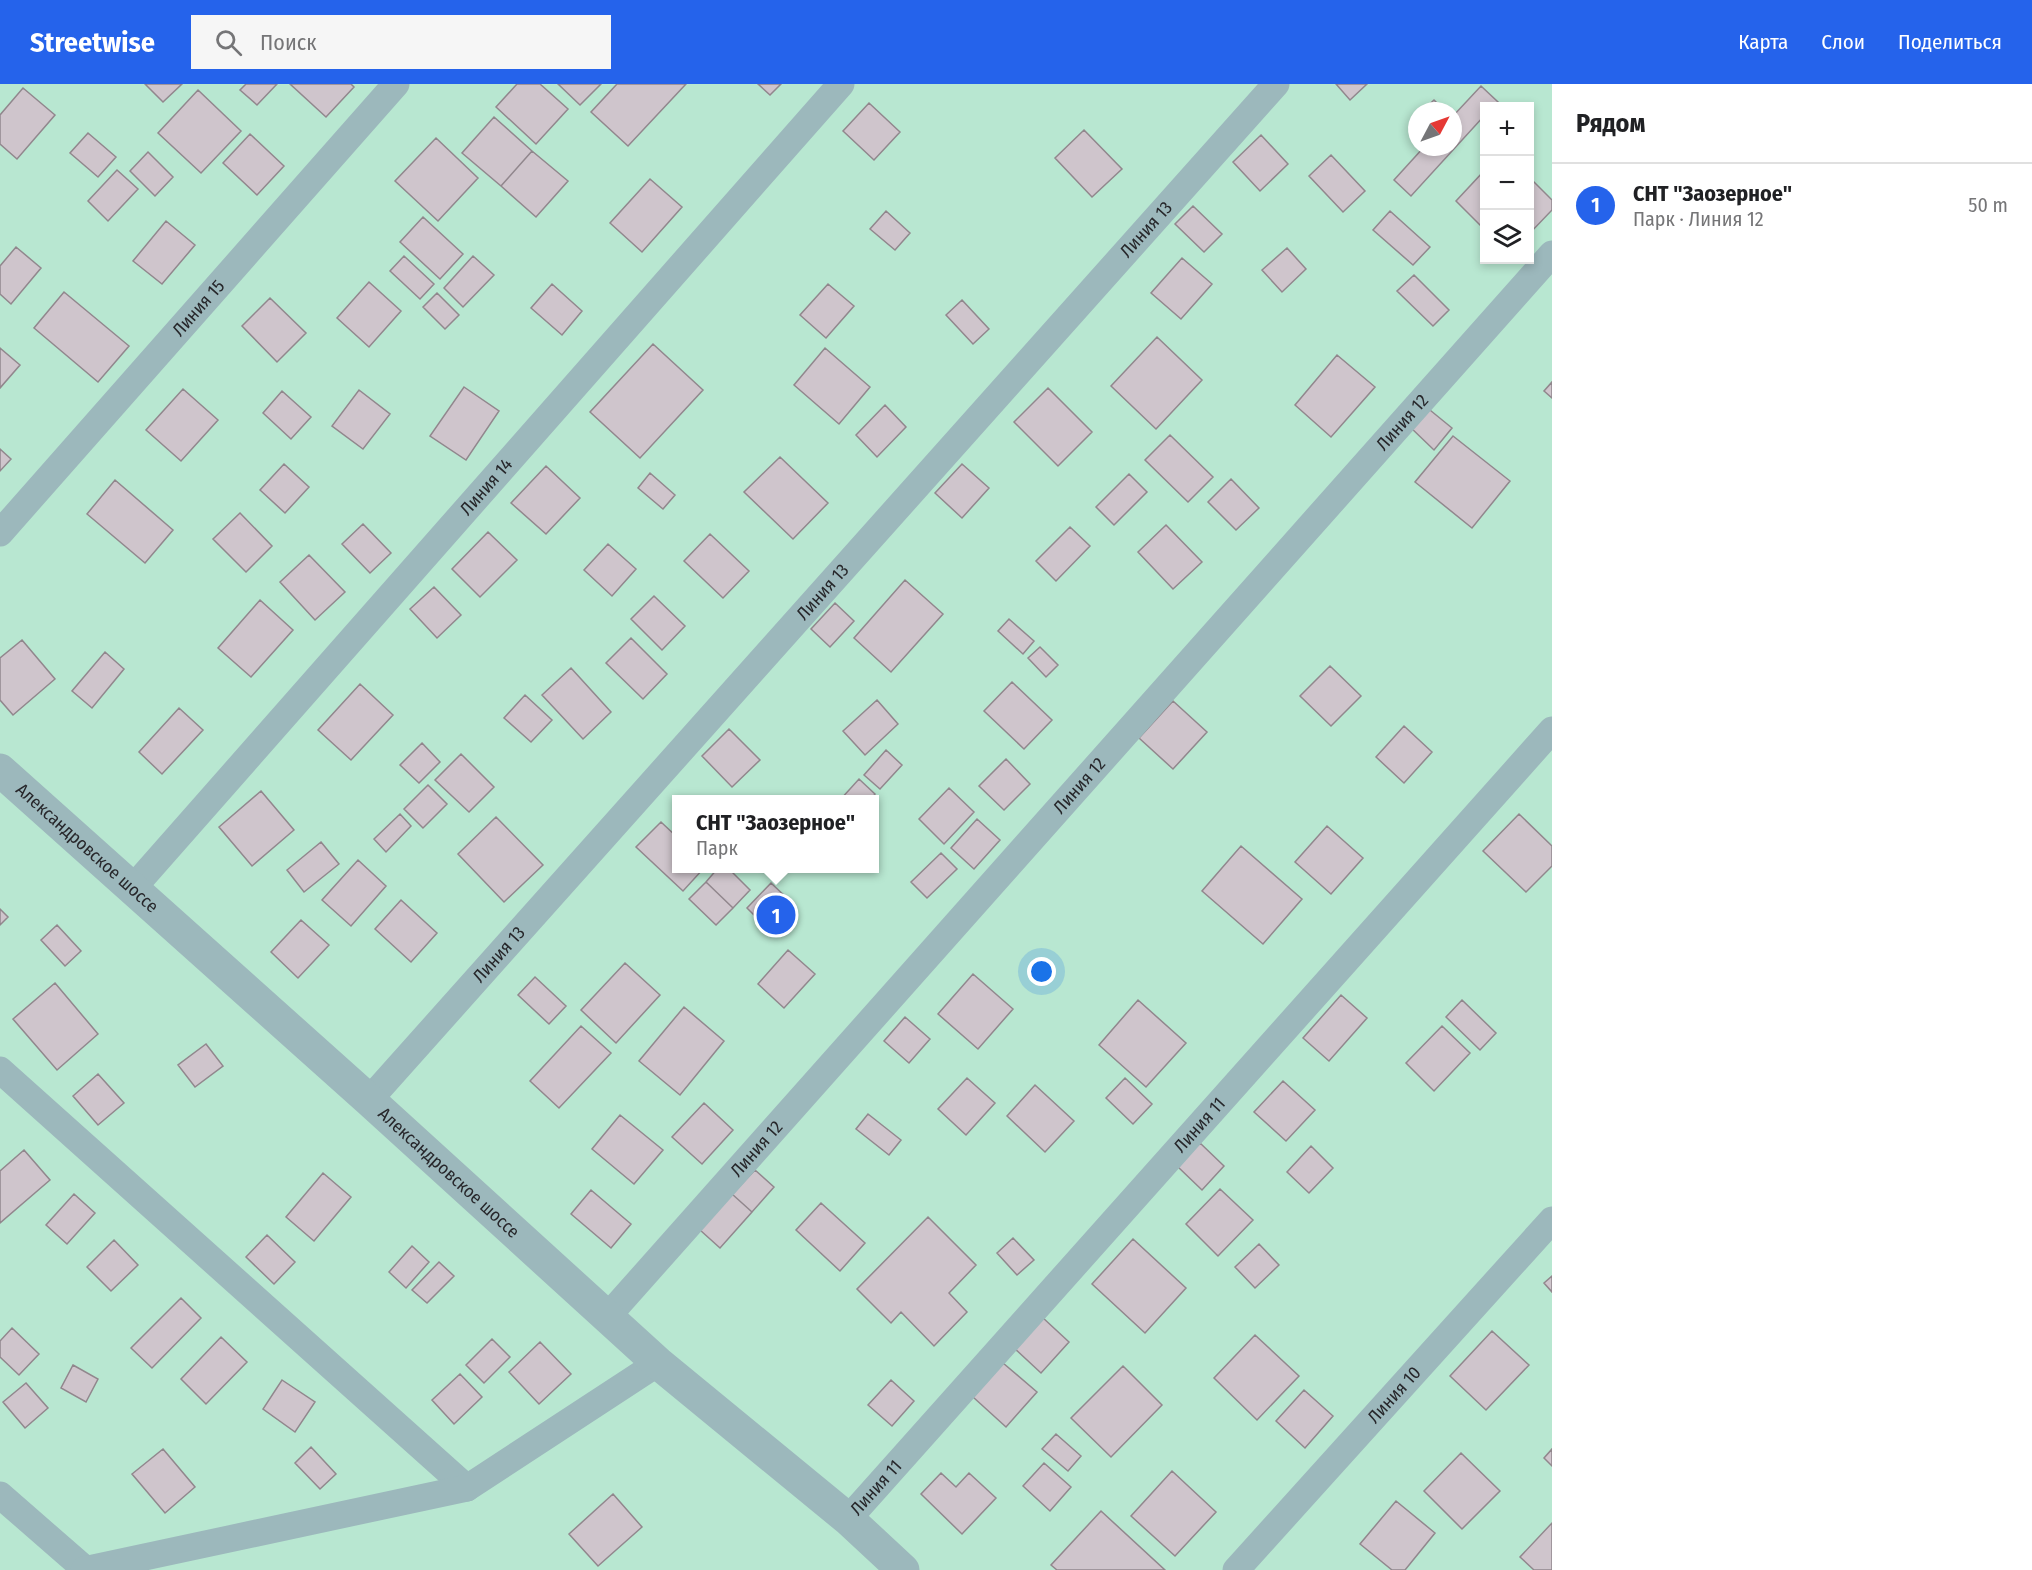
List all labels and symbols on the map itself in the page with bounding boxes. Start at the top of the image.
north arrow [1408,102,1462,156]
street label: Линия 13 [1115,197,1177,262]
street label: Линия 15 [168,275,229,341]
street label: Линия 12 [1372,390,1433,455]
street label: Линия 14 [455,454,517,520]
street label: Линия 13 [792,559,853,625]
street label: Линия 12 [1049,753,1110,818]
street label: Александровское шоссе [11,779,163,917]
pin: 1 [756,892,796,938]
street label: Линия 13 [468,922,530,987]
your location [1027,957,1056,986]
street label: Линия 11 [1169,1093,1230,1157]
street label: Александровское шоссе [374,1103,524,1243]
street label: Линия 12 [726,1116,787,1181]
street label: Линия 10 [1363,1362,1425,1428]
street label: Линия 11 [846,1456,906,1520]

